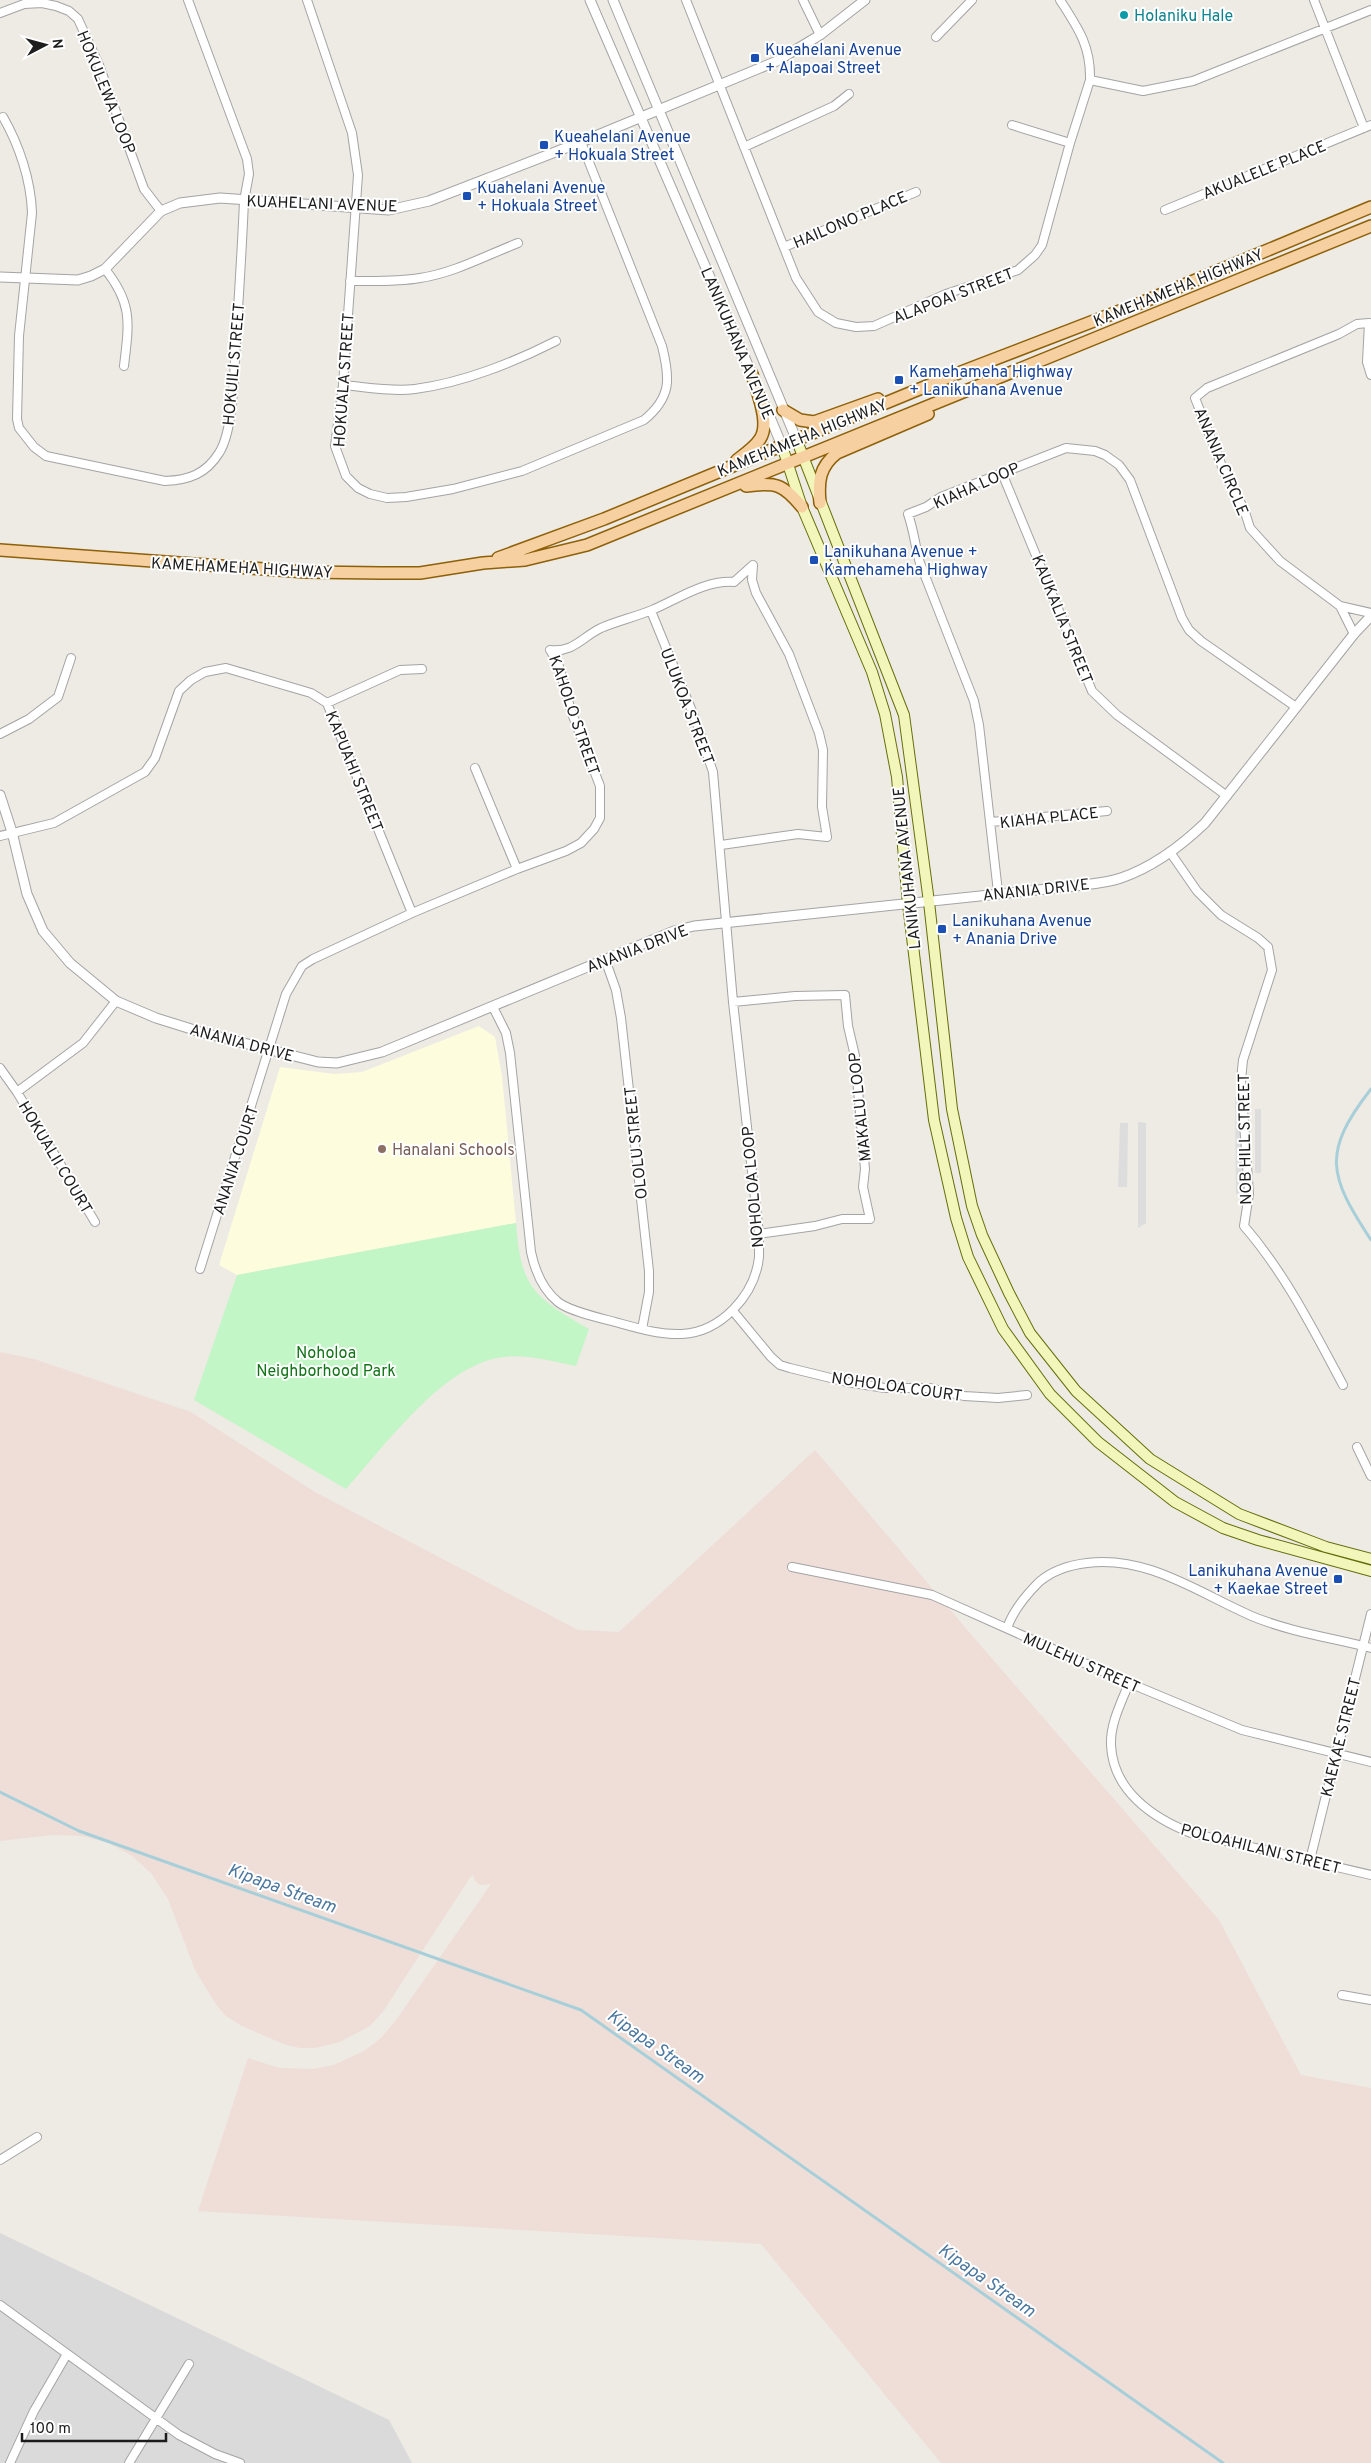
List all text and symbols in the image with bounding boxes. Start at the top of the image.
place label: Holaniku Hale [1134,7,1233,27]
marker: Holaniku Hale [1118,9,1130,21]
north arrow [20,20,70,70]
street label: HOKULEWA LOOP [71,28,139,157]
text: N [47,38,65,50]
place label: Kueahelani Avenue + Alapoai Street [765,41,902,79]
marker: Kueahelani Avenue + Alapoai Street [749,52,761,64]
place label: Kueahelani Avenue + Hokuala Street [554,128,691,166]
street label: AKUALELE PLACE [1200,137,1330,205]
marker: Kueahelani Avenue + Hokuala Street [538,139,550,151]
place label: Kuahelani Avenue + Hokuala Street [477,179,605,217]
street label: HAILONO PLACE [791,188,911,254]
marker: Kuahelani Avenue + Hokuala Street [461,190,473,202]
street label: KUAHELANI AVENUE [246,192,398,218]
street label: KAMEHAMEHA HIGHWAY [1091,245,1267,332]
street label: LANIKUHANA AVENUE [695,265,777,423]
street label: ALAPOAI STREET [890,265,1017,329]
street label: HOKUILI STREET [220,302,250,426]
street label: HOKUALA STREET [330,312,360,448]
place label: Kamehameha Highway + Lanikuhana Avenue [909,363,1073,401]
marker: Kamehameha Highway + Lanikuhana Avenue [893,374,905,386]
street label: KAMEHAMEHA HIGHWAY [715,395,891,482]
street label: ANANIA CIRCLE [1188,405,1252,519]
street label: KIAHA LOOP [931,459,1023,515]
place label: Lanikuhana Avenue + Kamehameha Highway [824,543,988,581]
street label: KAUKALIA STREET [1026,552,1096,687]
street label: KAMEHAMEHA HIGHWAY [151,554,333,584]
marker: Lanikuhana Avenue + Kamehameha Highway [808,554,820,566]
street label: ULUKOA STREET [655,646,718,768]
street label: KAHOLO STREET [543,653,603,778]
street label: KAPUAHI STREET [320,708,387,835]
street label: LANIKUHANA AVENUE [890,785,926,950]
street label: KIAHA PLACE [999,804,1100,834]
street label: ANANIA DRIVE [982,875,1091,907]
place label: Lanikuhana Avenue + Anania Drive [952,912,1092,950]
street label: ANANIA DRIVE [584,921,691,978]
marker: Lanikuhana Avenue + Anania Drive [936,923,948,935]
street label: ANANIA DRIVE [187,1020,296,1067]
street label: MAKALU LOOP [845,1051,877,1163]
street label: NOB HILL STREET [1235,1073,1257,1205]
street label: OLOLU STREET [621,1085,653,1200]
street label: HOKUALII COURT [13,1098,96,1218]
street label: ANANIA COURT [210,1103,264,1218]
street label: NOHOLOA LOOP [739,1125,769,1248]
place label: Hanalani Schools [392,1141,515,1161]
marker: Hanalani Schools [376,1143,388,1155]
park label: Noholoa Neighborhood Park [256,1344,396,1382]
street label: NOHOLOA COURT [830,1369,963,1407]
place label: Lanikuhana Avenue + Kaekae Street [1188,1562,1328,1600]
marker: Lanikuhana Avenue + Kaekae Street [1332,1573,1344,1585]
street label: MULEHU STREET [1020,1629,1143,1699]
street label: KAEKAE STREET [1317,1676,1366,1799]
street label: POLOAHILANI STREET [1178,1820,1343,1880]
water label: Kipapa Stream [224,1859,339,1920]
water label: Kipapa Stream [602,2005,709,2089]
water label: Kipapa Stream [933,2239,1040,2323]
scale bar [22,2410,166,2442]
text: 100 m [30,2420,71,2439]

